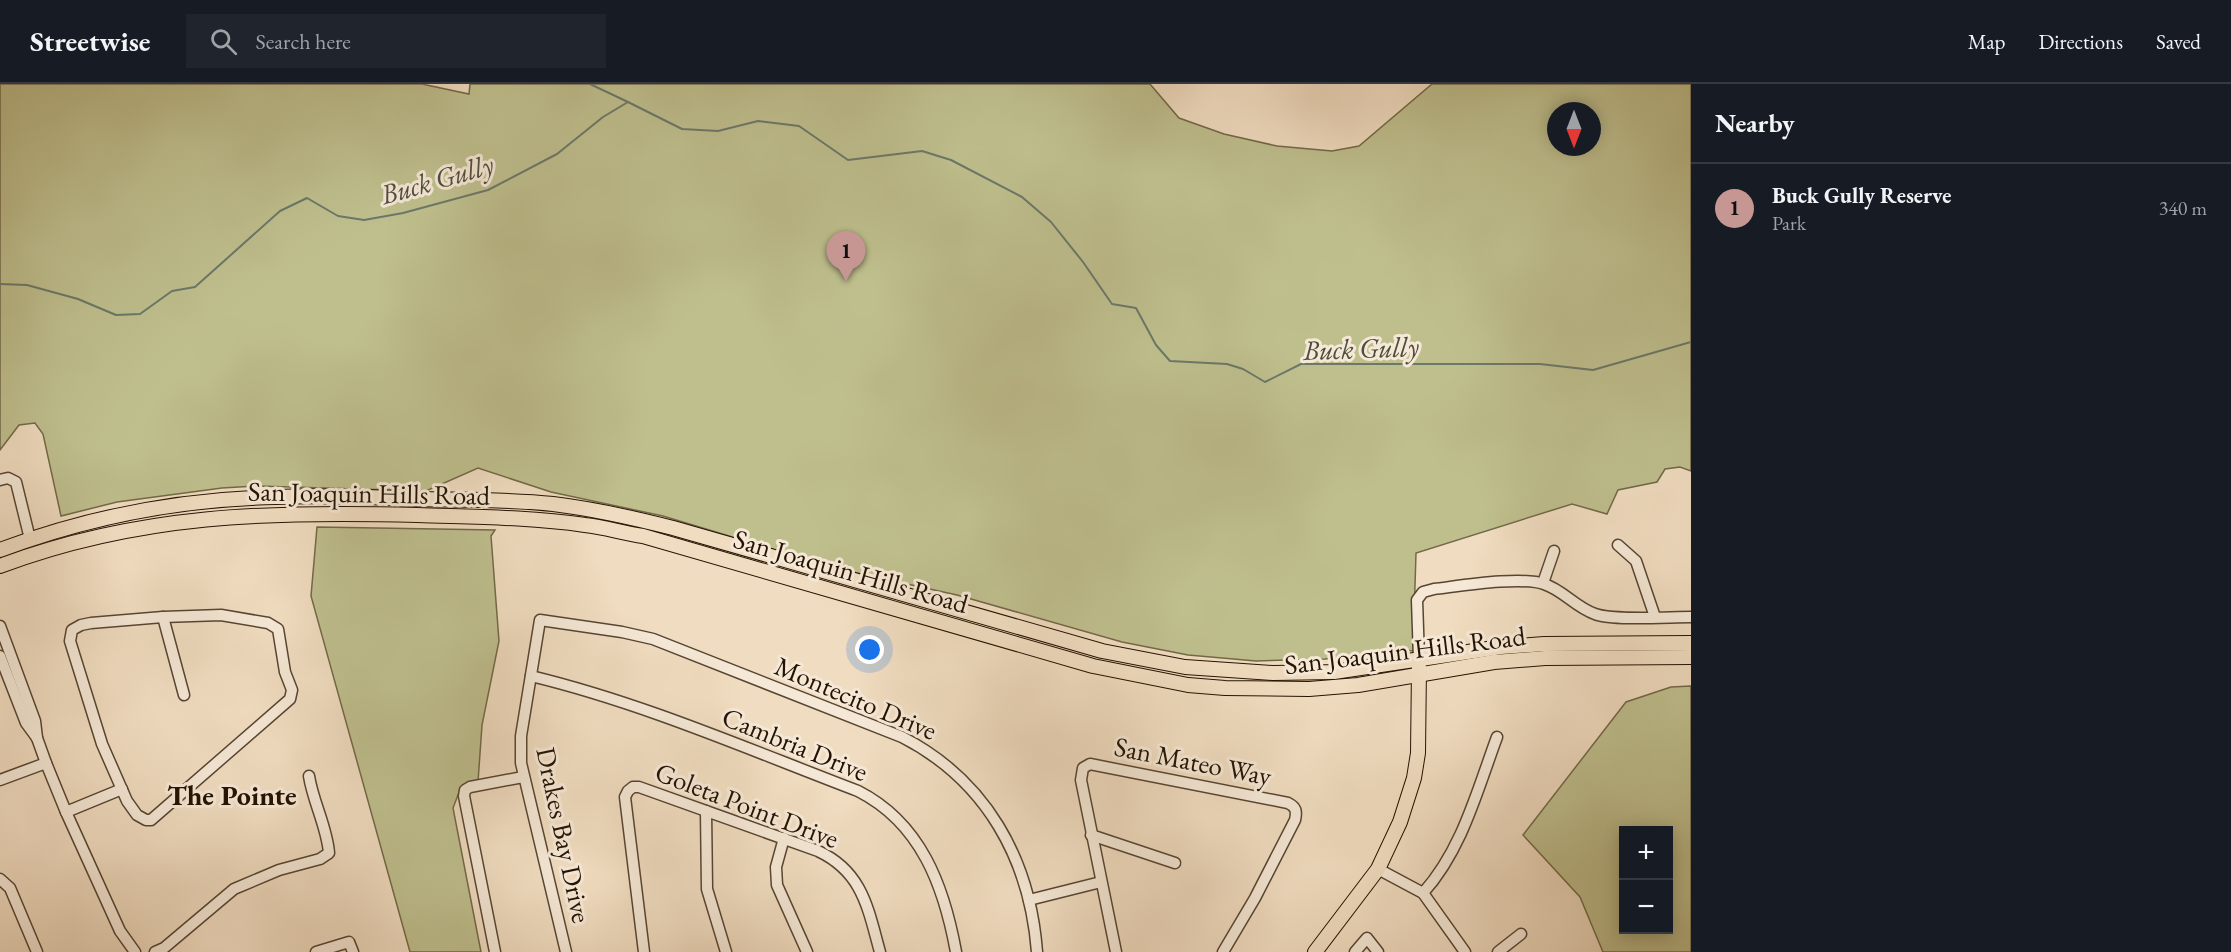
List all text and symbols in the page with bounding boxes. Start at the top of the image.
search box [186,14,606,68]
text: Streetwise [30,23,150,59]
icon: search [207,25,240,58]
text: Search here [255,27,351,56]
text: Map [1968,28,2005,55]
text: Directions [2038,28,2123,55]
text: Saved [2156,28,2201,55]
north arrow [1547,102,1601,156]
text: Nearby [1715,106,1795,140]
water label: Buck Gully [375,146,498,213]
text: Buck Gully Reserve [1772,181,1952,210]
text: 1 [1729,195,1740,221]
text: 340 m [2159,195,2207,221]
text: Park [1772,210,1806,236]
pin: 1 [826,232,866,281]
water label: Buck Gully [1301,328,1420,368]
street label: San Joaquin Hills Road [247,473,491,513]
street label: San Joaquin Hills Road [730,521,973,621]
street label: San Joaquin Hills Road [1283,618,1528,682]
your location [855,635,884,664]
street label: Montecito Drive [770,648,942,748]
street label: Cambria Drive [717,699,873,789]
street label: San Mateo Way [1111,729,1275,793]
street label: Drakes Bay Drive [528,744,600,926]
street label: Goleta Point Drive [650,754,844,856]
district label: The Pointe [167,777,297,813]
map controls [1619,826,1673,934]
button: + [1619,826,1673,880]
button: − [1619,880,1673,934]

